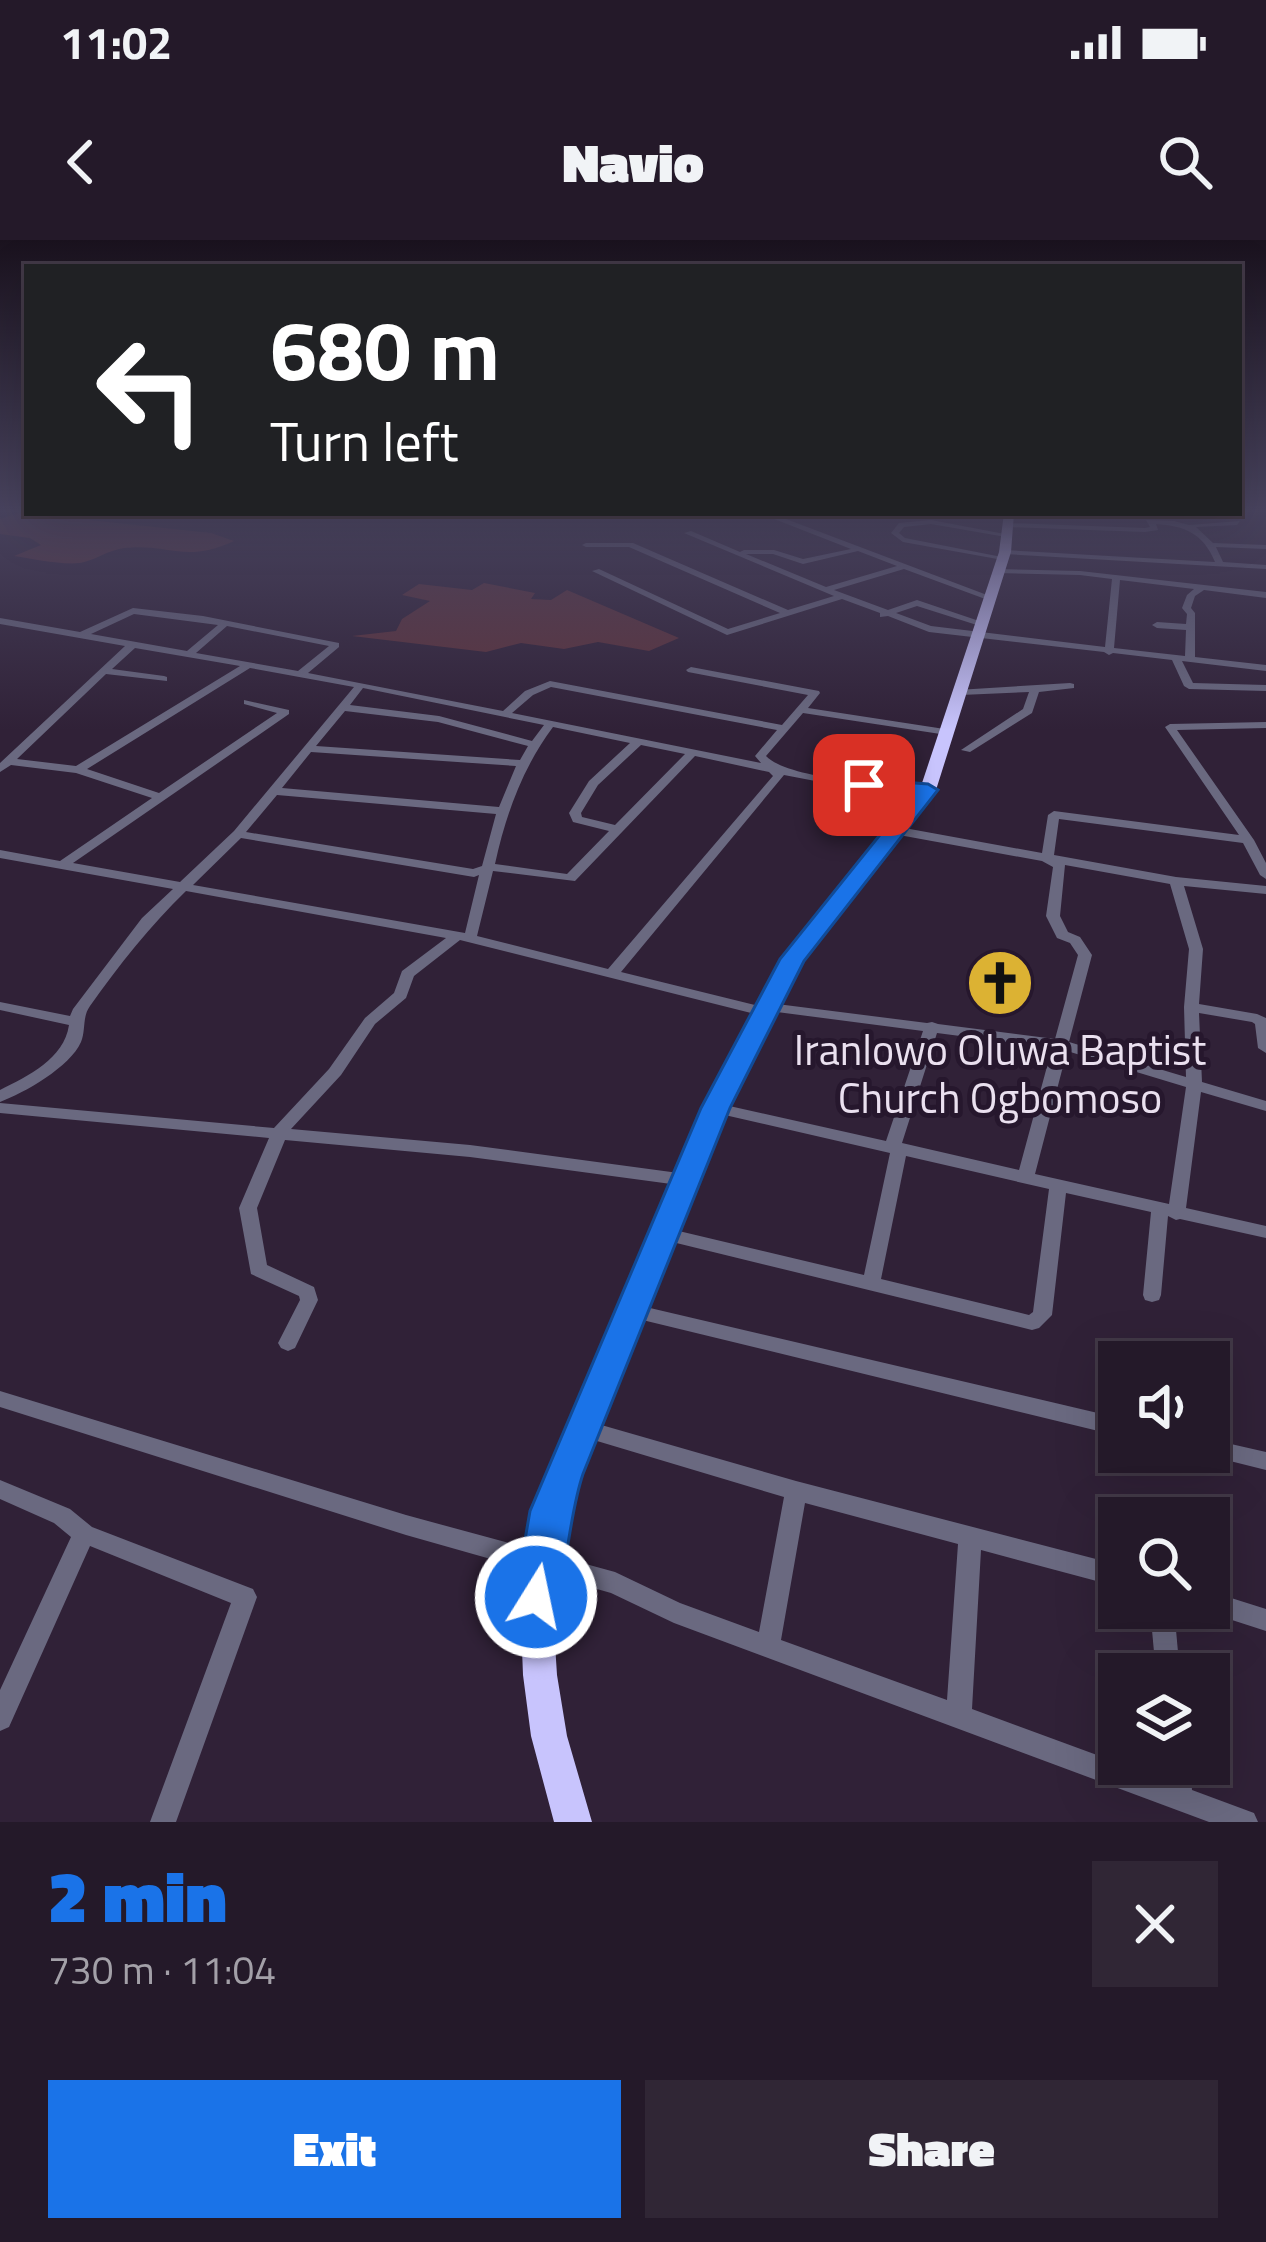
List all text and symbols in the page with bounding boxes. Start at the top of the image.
text: 11:02 [60,8,172,76]
text: Navio [562,121,704,203]
icon: back [48,129,114,195]
icon: search [1152,129,1218,195]
text: 680 m [270,285,500,413]
icon: left [72,312,228,468]
text: Turn left [270,400,459,482]
pin [813,734,915,836]
icon: arrive [831,752,897,818]
church icon: Iranlowo Oluwa Baptist Church Ogbomoso [965,948,1035,1018]
place label: Iranlowo Oluwa Baptist Church Ogbomoso [794,1017,1206,1129]
map controls [1098,1341,1230,1785]
button: sound [1098,1341,1230,1473]
button: search [1098,1497,1230,1629]
position arrow [473,1534,599,1660]
button: layers [1098,1653,1230,1785]
text: 2 min [48,1840,227,1950]
button: close [1092,1861,1218,1987]
text: 730 m · 11:04 [48,1940,276,1999]
button: Exit [48,2080,621,2218]
button: Share [645,2080,1218,2218]

